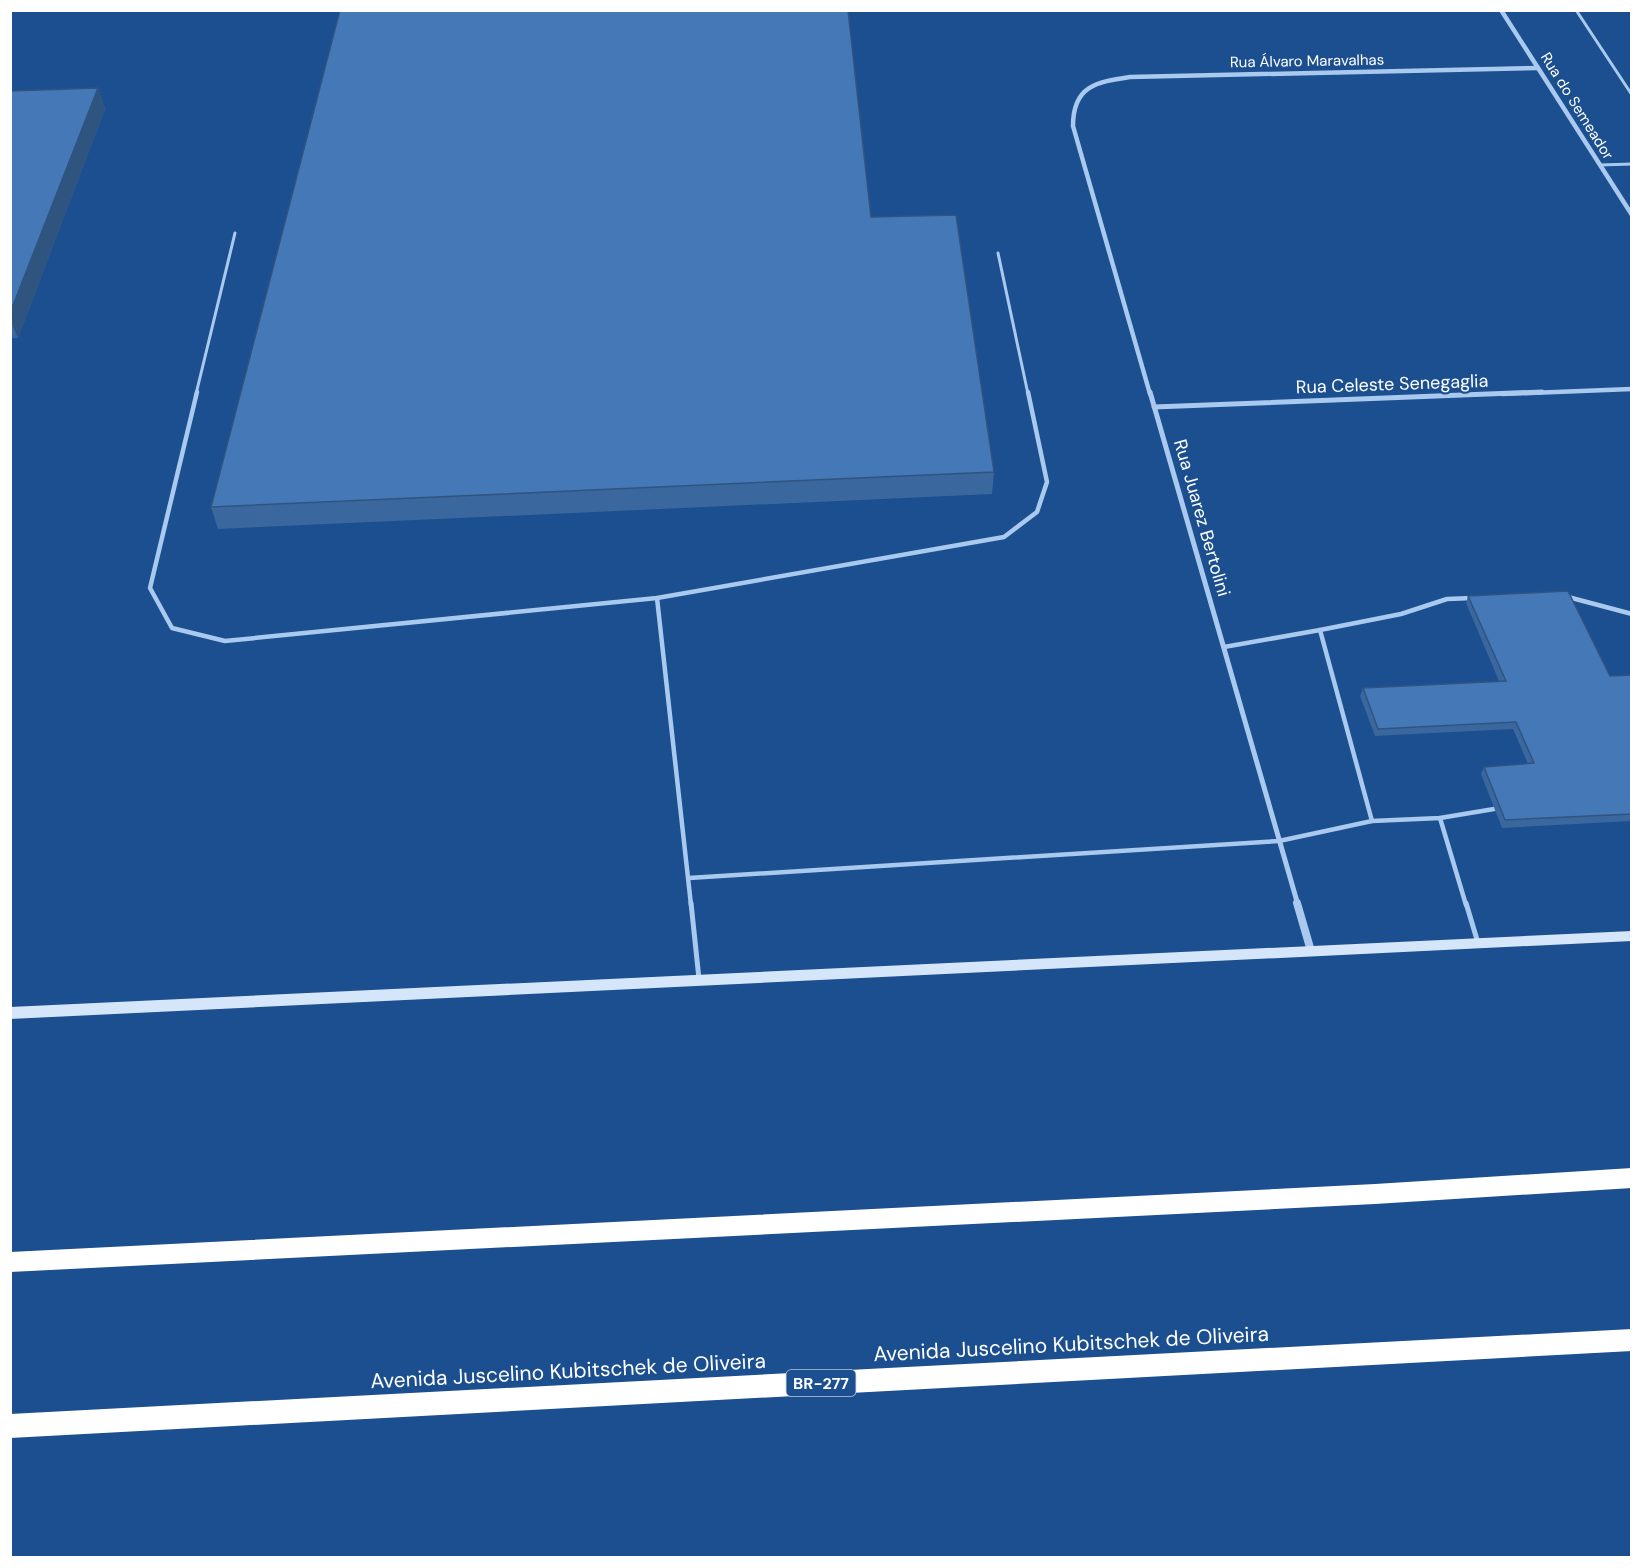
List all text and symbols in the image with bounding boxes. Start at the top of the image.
street label: Rua do Semeador [1536,49,1618,164]
street label: Rua Álvaro Maravalhas [1230,50,1384,72]
street label: Rua Celeste Senegaglia [1295,369,1489,399]
street label: Rua Juarez Bertolini [1168,437,1236,599]
street label: Avenida Juscelino Kubitschek de Oliveira [873,1320,1269,1368]
street label: Avenida Juscelino Kubitschek de Oliveira [370,1347,766,1395]
road number: BR-277 [786,1370,856,1396]

